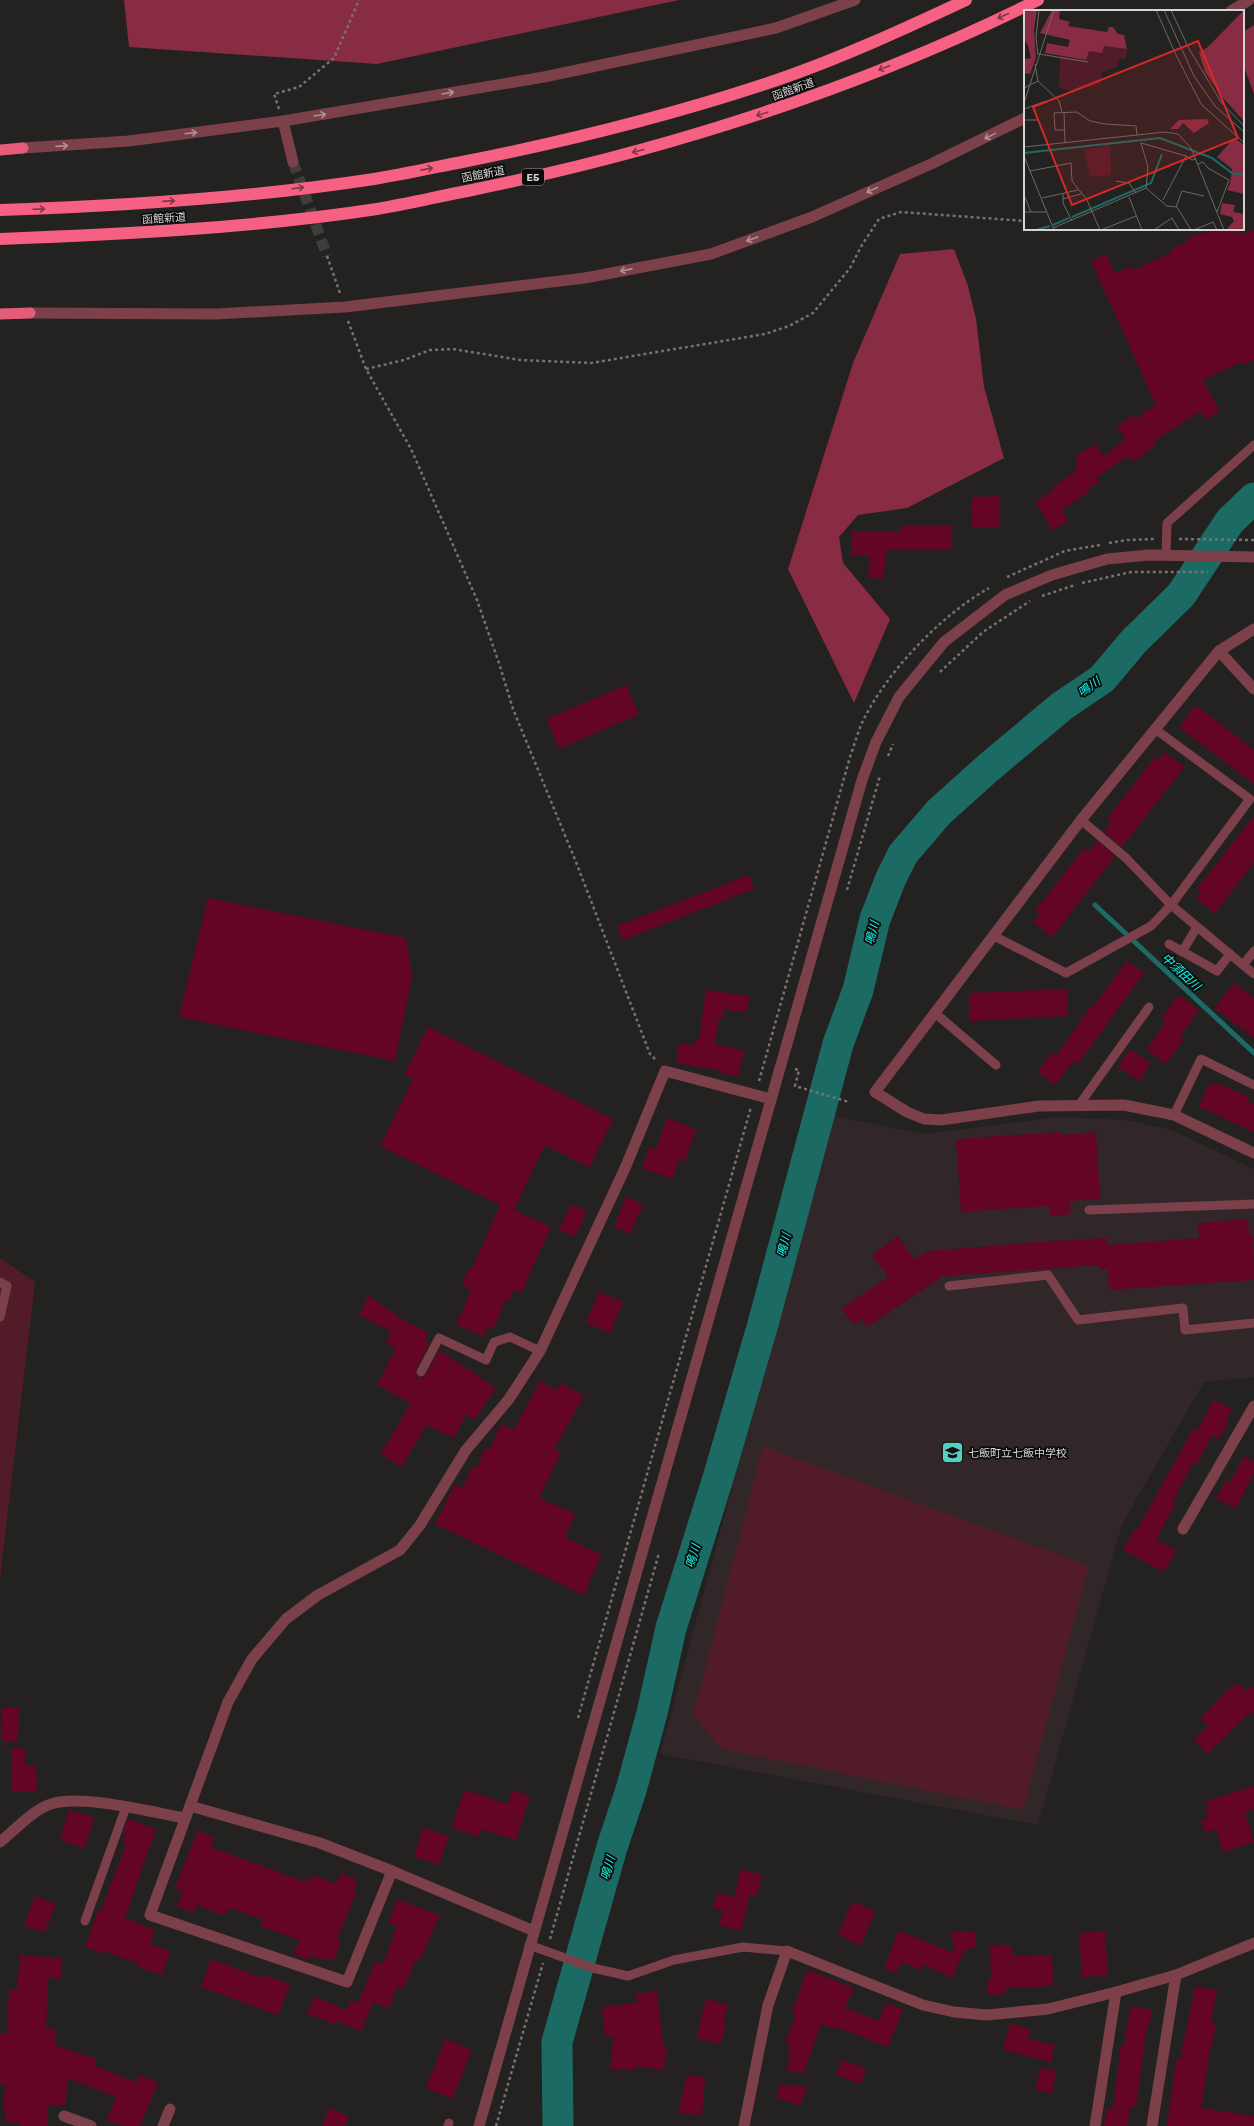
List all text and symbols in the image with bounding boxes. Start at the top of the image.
inset map [1024,10,1244,230]
one-way arrow [997,13,1009,20]
one-way arrow [878,65,890,73]
street label: 函館新道 [770,76,816,103]
one-way arrow [441,89,454,97]
one-way arrow [313,111,326,119]
one-way arrow [756,111,769,118]
one-way arrow [184,129,197,137]
one-way arrow [984,133,996,140]
one-way arrow [55,142,68,149]
one-way arrow [631,148,644,155]
one-way arrow [420,164,433,172]
street label: 函館新道 [460,164,506,185]
road number: E5 [522,169,544,185]
one-way arrow [291,184,304,192]
one-way arrow [867,187,879,195]
one-way arrow [162,198,175,205]
one-way arrow [32,205,45,212]
street label: 函館新道 [142,210,186,227]
one-way arrow [746,236,758,244]
one-way arrow [620,267,633,275]
water label: 鳴川 [1075,673,1104,700]
water label: 鳴川 [862,918,882,946]
water label: 中須田川 [1159,951,1205,995]
water label: 鳴川 [774,1230,794,1258]
school or university icon: 七飯町立七飯中学校 [939,1440,965,1466]
place label: 七飯町立七飯中学校 [968,1447,1067,1460]
water label: 鳴川 [683,1541,704,1570]
water label: 鳴川 [598,1853,619,1881]

